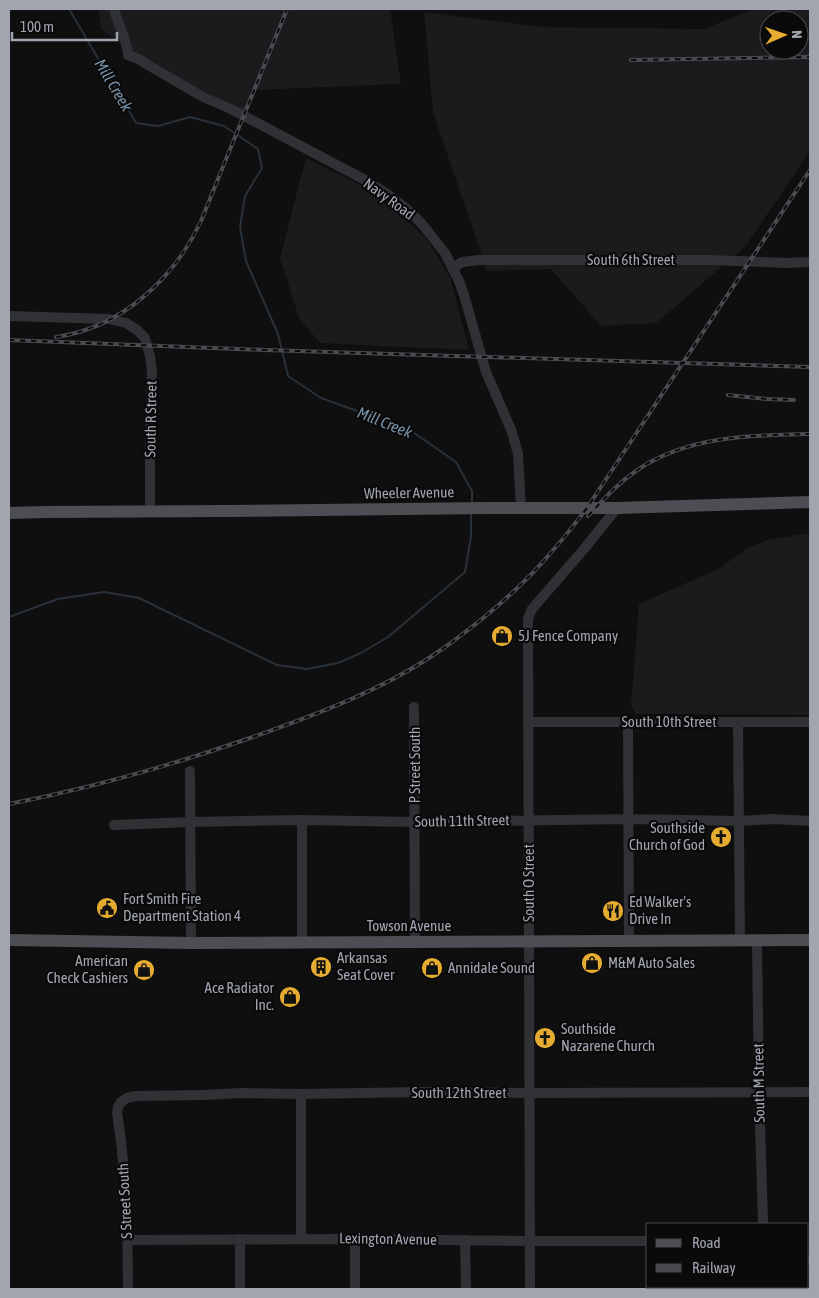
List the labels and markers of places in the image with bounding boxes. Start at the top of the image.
shop icon: 5J Fence Company [490,624,514,648]
place label: 5J Fence Company [518,627,618,644]
place label: Southside Church of God [629,819,705,853]
church icon: Southside Church of God [709,825,733,849]
place label: Fort Smith Fire Department Station 4 [123,890,241,924]
place label: Ed Walker's Drive In [629,893,691,927]
public building icon: Fort Smith Fire Department Station 4 [95,896,119,920]
restaurant icon: Ed Walker's Drive In [601,899,625,923]
place label: Arkansas Seat Cover [337,949,395,983]
shop icon: M&M Auto Sales [580,951,604,975]
place label: American Check Cashiers [47,952,128,986]
place label: M&M Auto Sales [608,954,695,971]
building icon: Arkansas Seat Cover [309,955,333,979]
shop icon: Annidale Sound [420,956,444,980]
shop icon: American Check Cashiers [132,958,156,982]
place label: Annidale Sound [448,959,535,976]
place label: Ace Radiator Inc. [205,979,275,1013]
shop icon: Ace Radiator Inc. [278,985,302,1009]
place label: Southside Nazarene Church [561,1020,655,1054]
church icon: Southside Nazarene Church [533,1026,557,1050]

